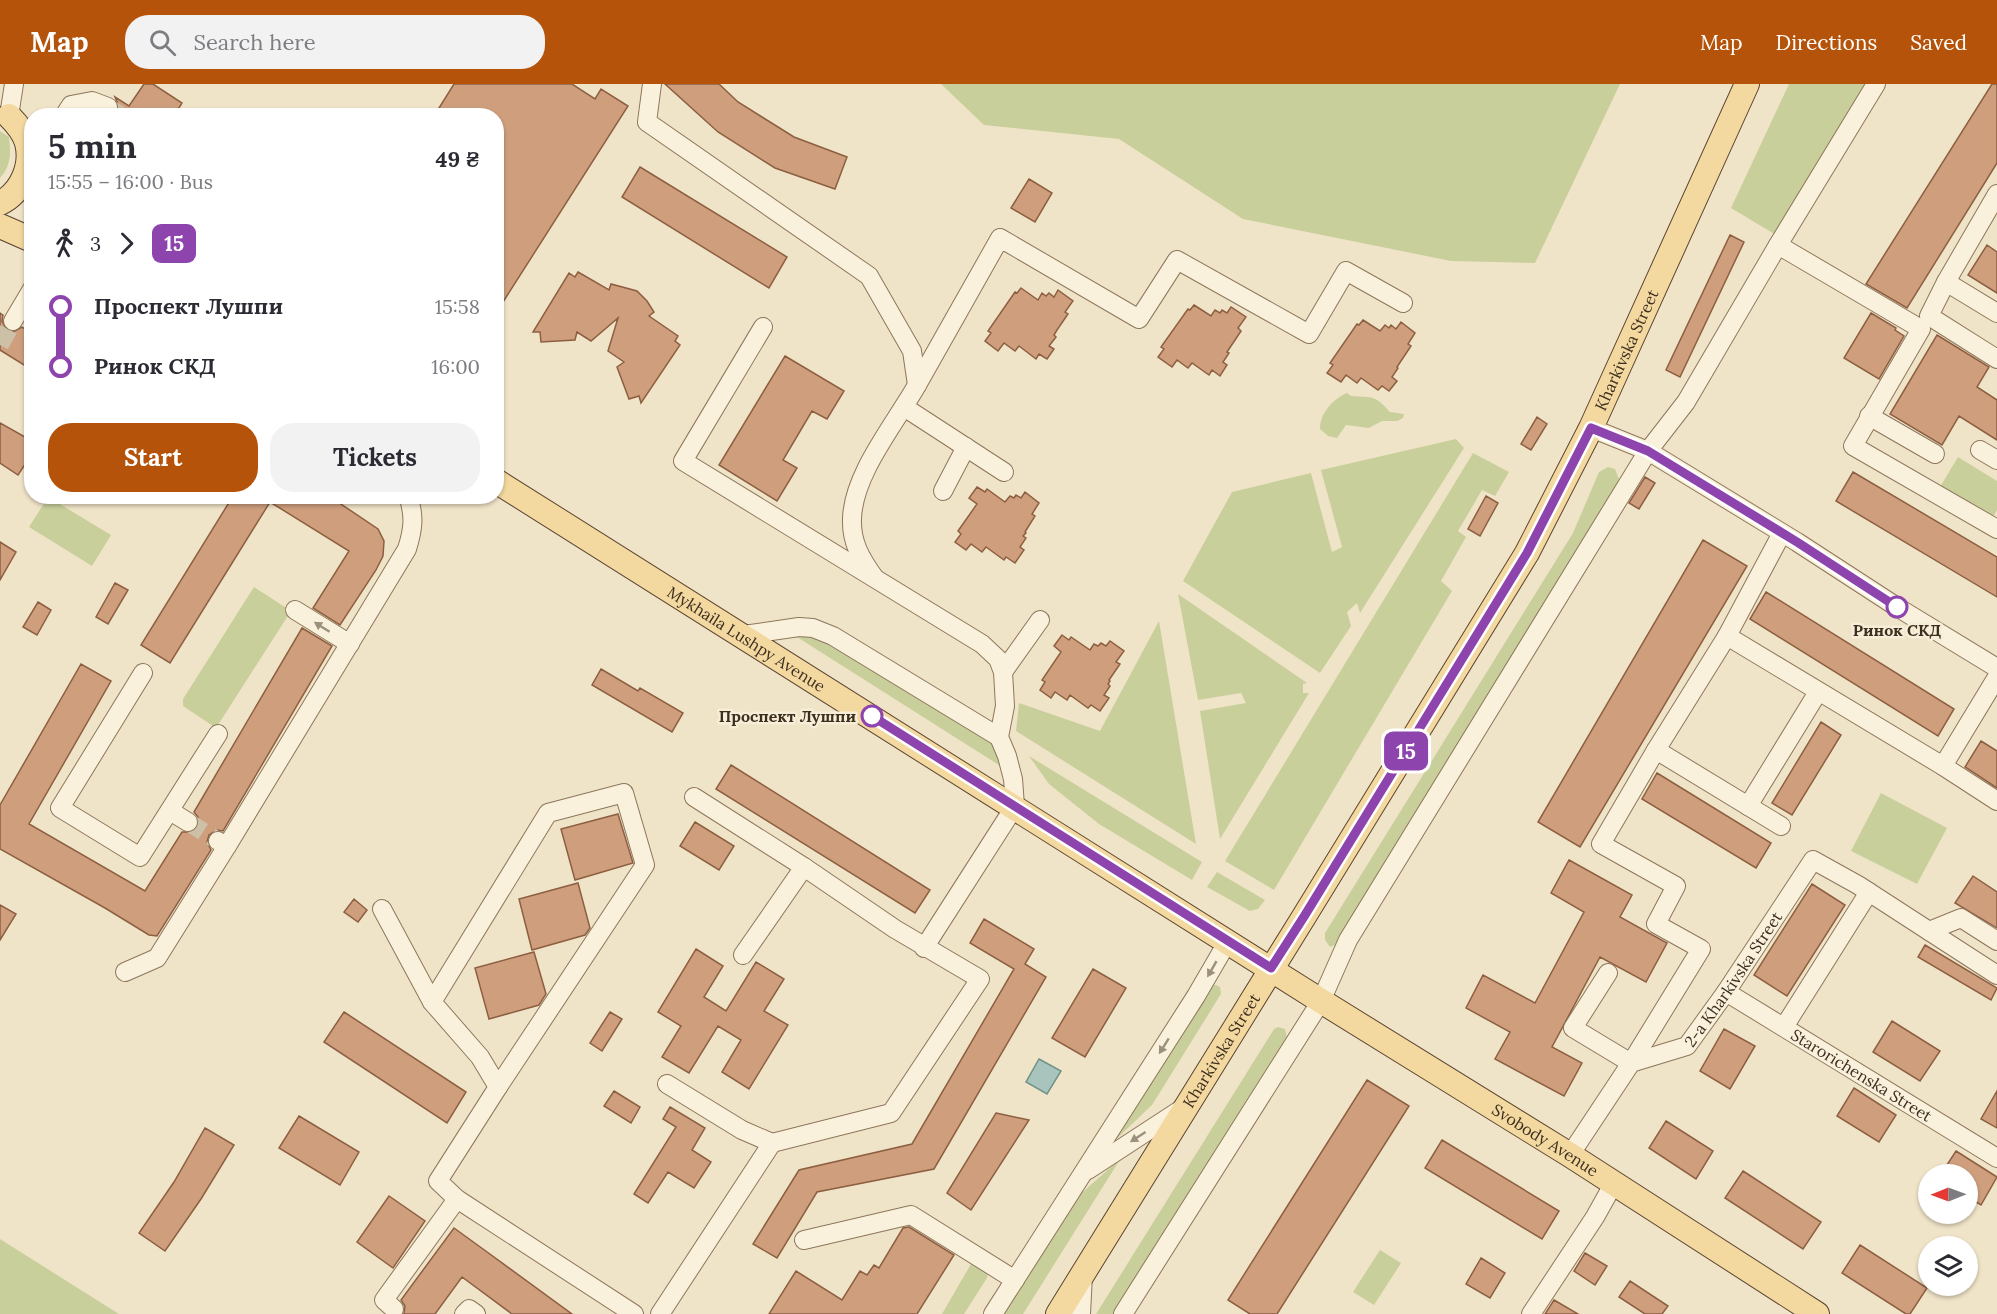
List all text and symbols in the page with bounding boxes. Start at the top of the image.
search box [125,15,545,69]
text: Map [30,24,89,60]
icon: search [146,26,179,59]
text: Search here [194,28,316,56]
text: Map [1700,29,1743,56]
text: Directions [1776,29,1877,56]
text: Saved [1910,29,1967,56]
text: 5 min [48,125,137,167]
text: 49 ₴ [436,145,480,173]
text: 15:55 – 16:00 · Bus [48,169,213,194]
icon: walk [48,227,81,260]
icon: forward [110,227,143,260]
text: 15 [164,230,184,257]
text: 3 [90,231,101,256]
street label: Kharkivska Street [1590,286,1663,414]
text: Проспект Лушпи [94,292,283,320]
text: 15:58 [435,294,480,319]
text: Ринок СКД [94,352,216,380]
text: 16:00 [431,354,480,379]
button: Start [48,423,258,492]
button: Tickets [270,423,480,492]
street label: Mykhaila Lushpy Avenue [664,582,829,696]
marker: Ринок СКД [1886,596,1908,618]
place label: Ринок СКД [1853,620,1941,640]
one-way arrow [314,621,330,632]
marker: Проспект Лушпи [861,705,883,727]
place label: Проспект Лушпи [719,706,856,726]
line badge: 15 [1379,732,1433,770]
text: 15 [1396,738,1416,765]
street label: 2-a Kharkivska Street [1680,907,1787,1051]
one-way arrow [1206,961,1217,977]
street label: Kharkivska Street [1178,989,1265,1111]
street label: Starorichenska Street [1787,1024,1936,1126]
one-way arrow [1159,1037,1170,1054]
street label: Svobody Avenue [1488,1099,1602,1181]
one-way arrow [1129,1132,1146,1143]
north arrow [1918,1164,1978,1224]
map controls [1918,1164,1978,1296]
button: layers [1918,1236,1978,1296]

